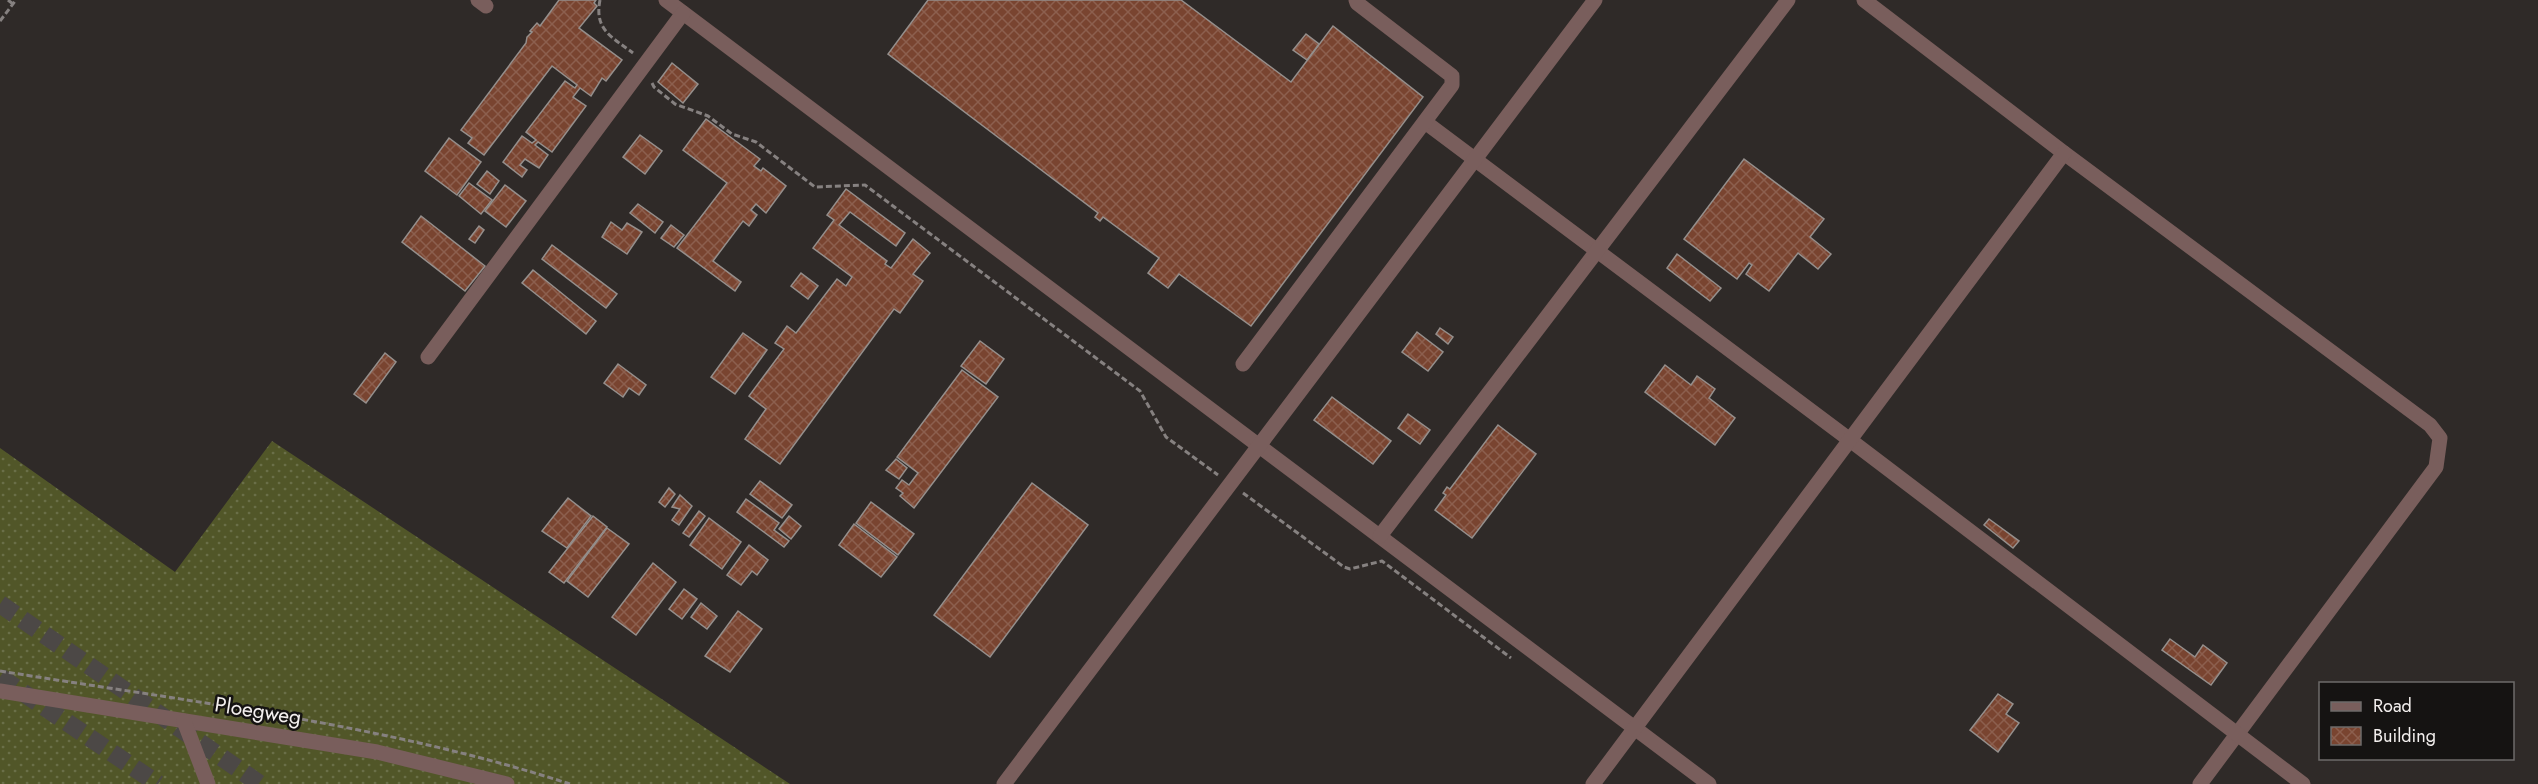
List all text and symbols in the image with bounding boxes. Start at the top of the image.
legend [2319,682,2514,760]
street label: Ploegweg [213,689,303,733]
text: Road [2373,693,2412,719]
text: Building [2373,723,2436,749]

